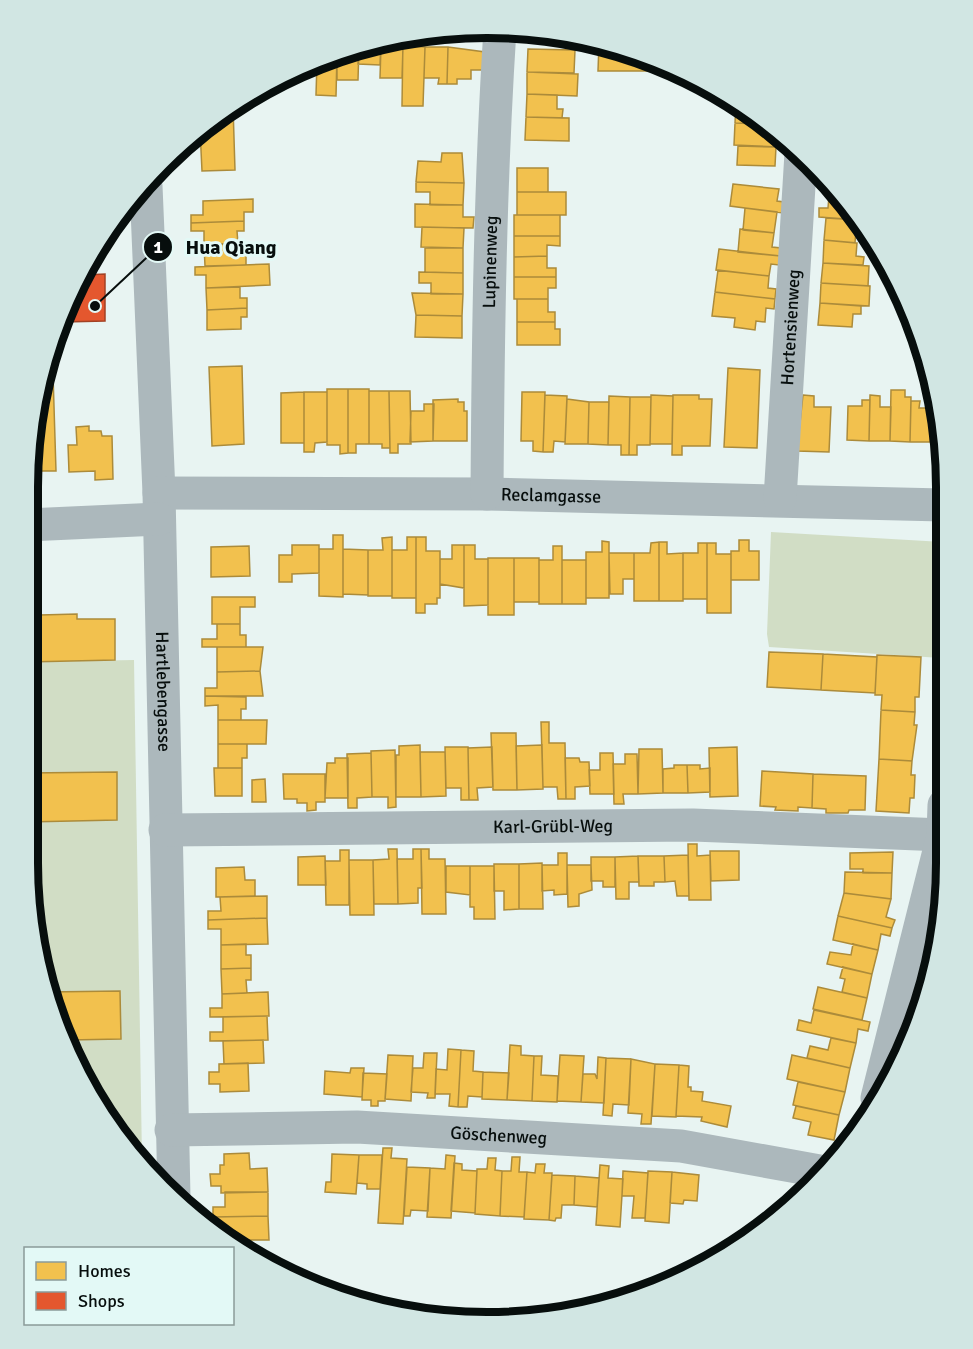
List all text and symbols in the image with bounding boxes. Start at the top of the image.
street label: Lupinenweg [478,215,502,309]
callout: Hua Qiang [143,228,288,266]
text: Hua Qiang [186,235,277,260]
text: 1 [153,236,163,258]
street label: Hortensienweg [776,269,805,386]
street label: Reclamgasse [501,483,601,508]
street label: Hartlebengasse [151,631,176,752]
street label: Karl-Grübl-Weg [493,815,613,838]
street label: Göschenweg [450,1121,548,1149]
legend [24,1247,234,1325]
text: Homes [78,1260,131,1282]
text: Shops [78,1290,125,1312]

